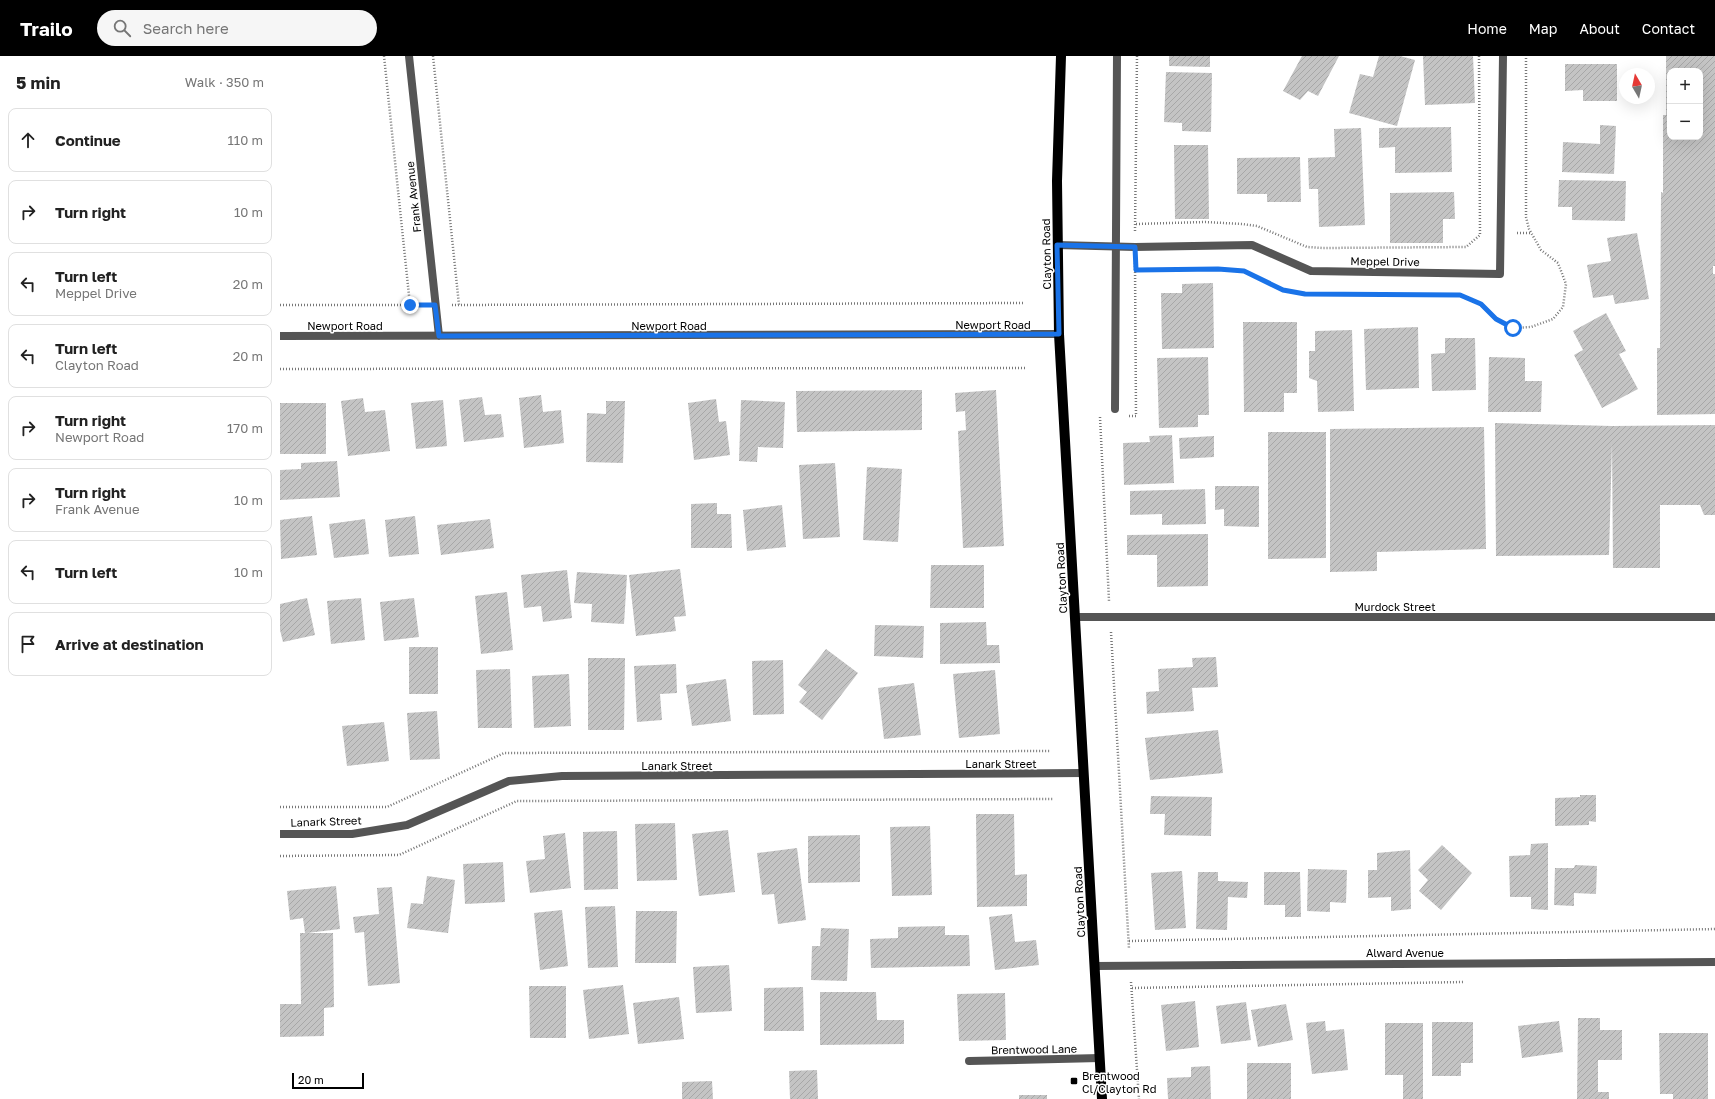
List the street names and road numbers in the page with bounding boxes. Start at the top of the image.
street label: Frank Avenue [403,161,423,233]
street label: Clayton Road [1039,218,1053,290]
street label: Meppel Drive [1350,254,1420,268]
street label: Newport Road [955,318,1031,331]
street label: Newport Road [307,319,383,332]
street label: Newport Road [631,319,707,332]
street label: Clayton Road [1053,542,1069,614]
street label: Murdock Street [1354,600,1436,613]
street label: Lanark Street [965,757,1037,770]
street label: Lanark Street [641,759,713,772]
street label: Lanark Street [290,813,362,829]
street label: Clayton Road [1071,866,1087,938]
street label: Alward Avenue [1366,946,1444,959]
street label: Brentwood Lane [991,1042,1077,1056]

